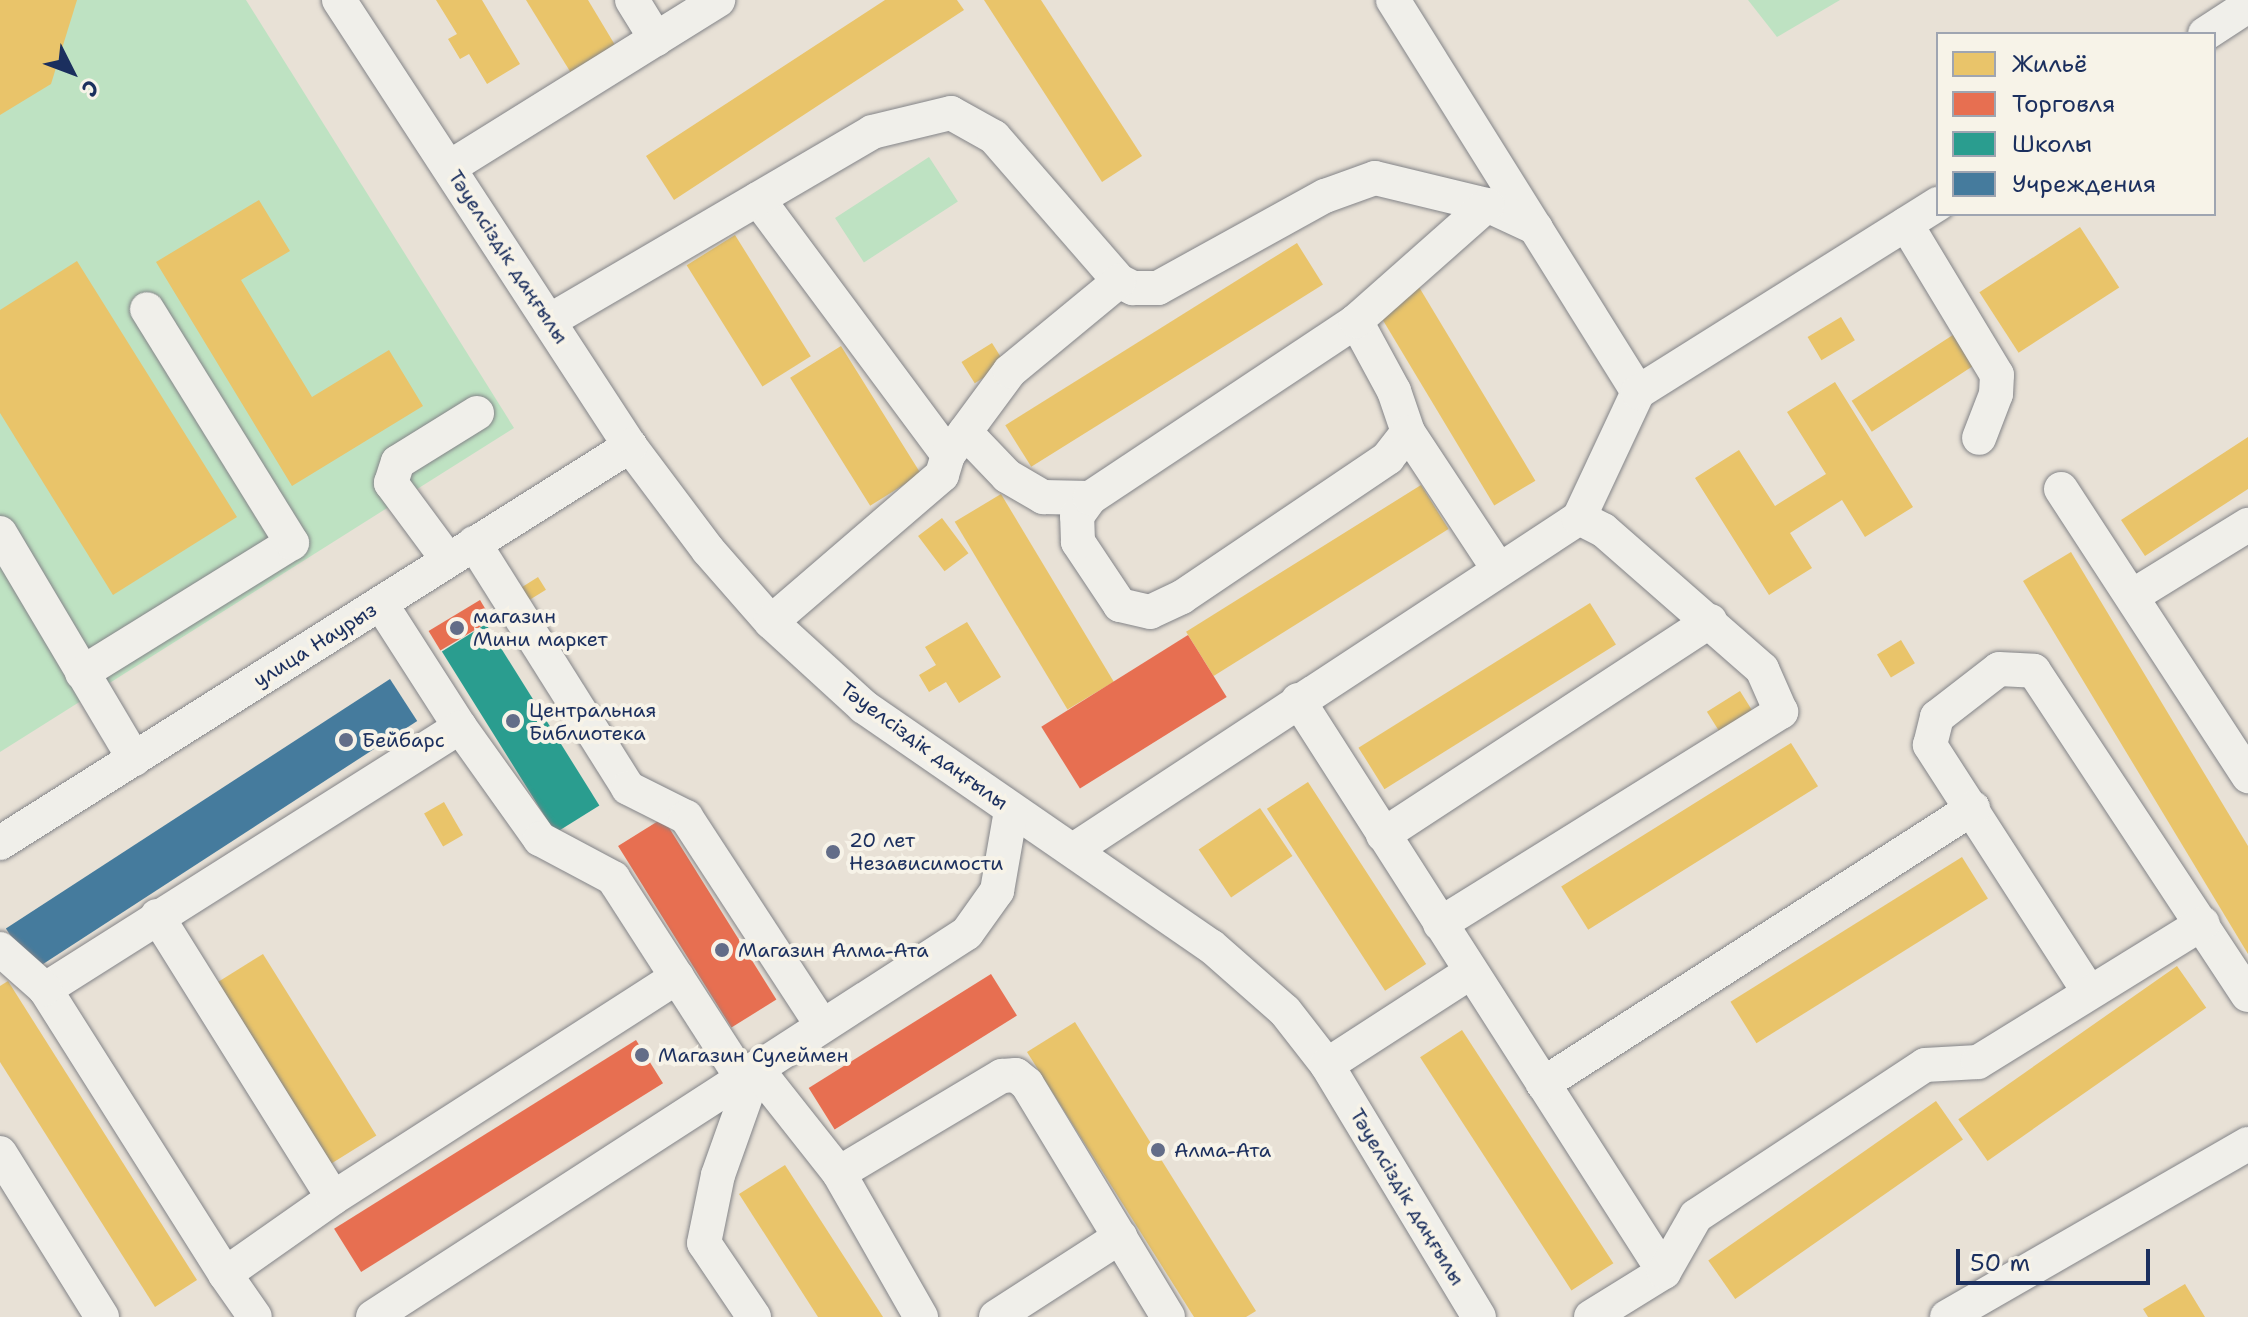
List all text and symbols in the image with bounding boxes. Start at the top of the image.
north arrow [32,32,112,112]
legend [1936,32,2216,216]
text: Жильё [2012,48,2088,80]
text: С [75,74,106,103]
text: Торговля [2012,88,2115,120]
text: Школы [2012,128,2092,160]
street label: Тәуелсіздік даңғылы [443,166,573,348]
text: Учреждения [2012,168,2156,200]
street label: улица Наурыз [249,598,381,692]
place label: магазин Мини маркет [473,604,608,651]
marker: магазин Мини маркет [448,619,466,637]
street label: Тәуелсіздік даңғылы [835,677,1013,815]
place label: Центральная Библиотека [529,698,656,745]
marker: Центральная Библиотека [504,712,522,730]
place label: Бейбарс [362,728,445,752]
marker: Бейбарс [337,731,355,749]
place label: 20 лет Независимости [849,828,1003,875]
marker: 20 лет Независимости [824,843,842,861]
place label: Магазин Алма-Ата [738,938,929,962]
marker: Магазин Алма-Ата [713,941,731,959]
place label: Магазин Сулеймен [658,1043,849,1067]
marker: Магазин Сулеймен [633,1046,651,1064]
street label: Тәуелсіздік даңғылы [1345,1104,1469,1290]
place label: Алма-Ата [1174,1138,1271,1162]
marker: Алма-Ата [1149,1141,1167,1159]
scale bar [1960,1233,2154,1283]
text: 50 m [1970,1247,2030,1279]

